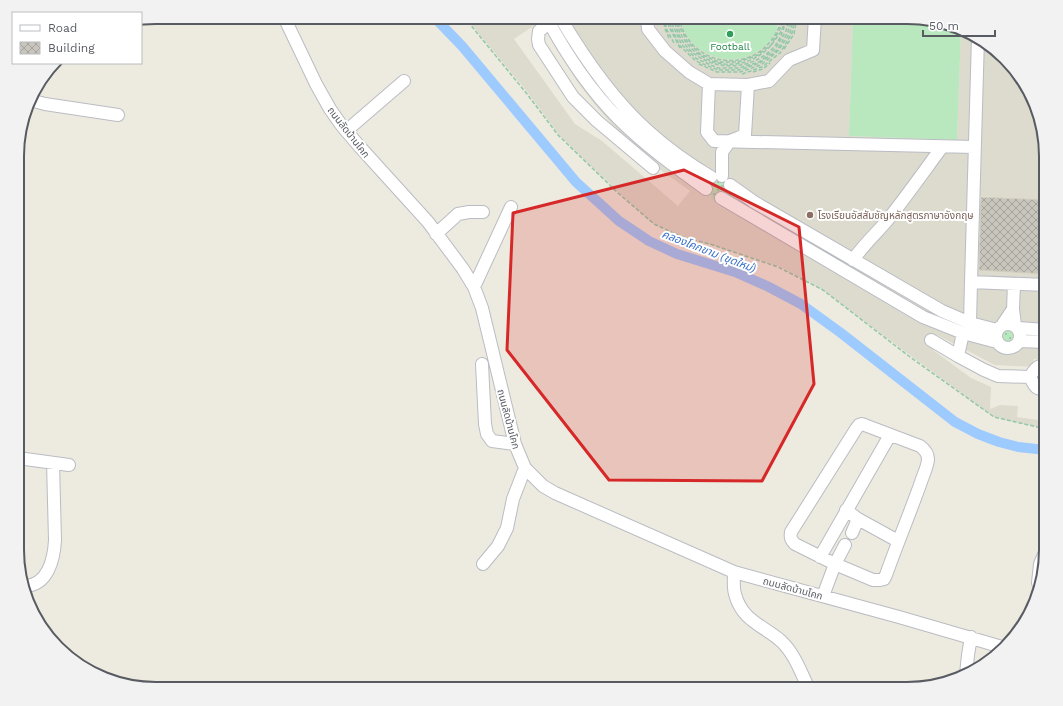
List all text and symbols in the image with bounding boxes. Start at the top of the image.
legend [12,12,142,64]
scale bar [923,12,995,38]
text: 50 m [929,19,959,33]
text: Road [48,21,77,35]
marker: Football [725,29,735,39]
text: Building [48,41,95,55]
place label: Football [710,41,750,52]
street label: ถนนลัดบ้านโคก [325,105,372,160]
marker: โรงเรียนอัสสัมชัญหลักสูตรภาษาอังกฤษ [805,210,815,220]
place label: โรงเรียนอัสสัมชัญหลักสูตรภาษาอังกฤษ [818,210,974,222]
water label: คลองโคกขาม (ขุดใหม่) [660,228,758,275]
street label: ถนนลัดบ้านโคก [495,388,522,450]
street label: ถนนลัดบ้านโคก [762,575,824,602]

